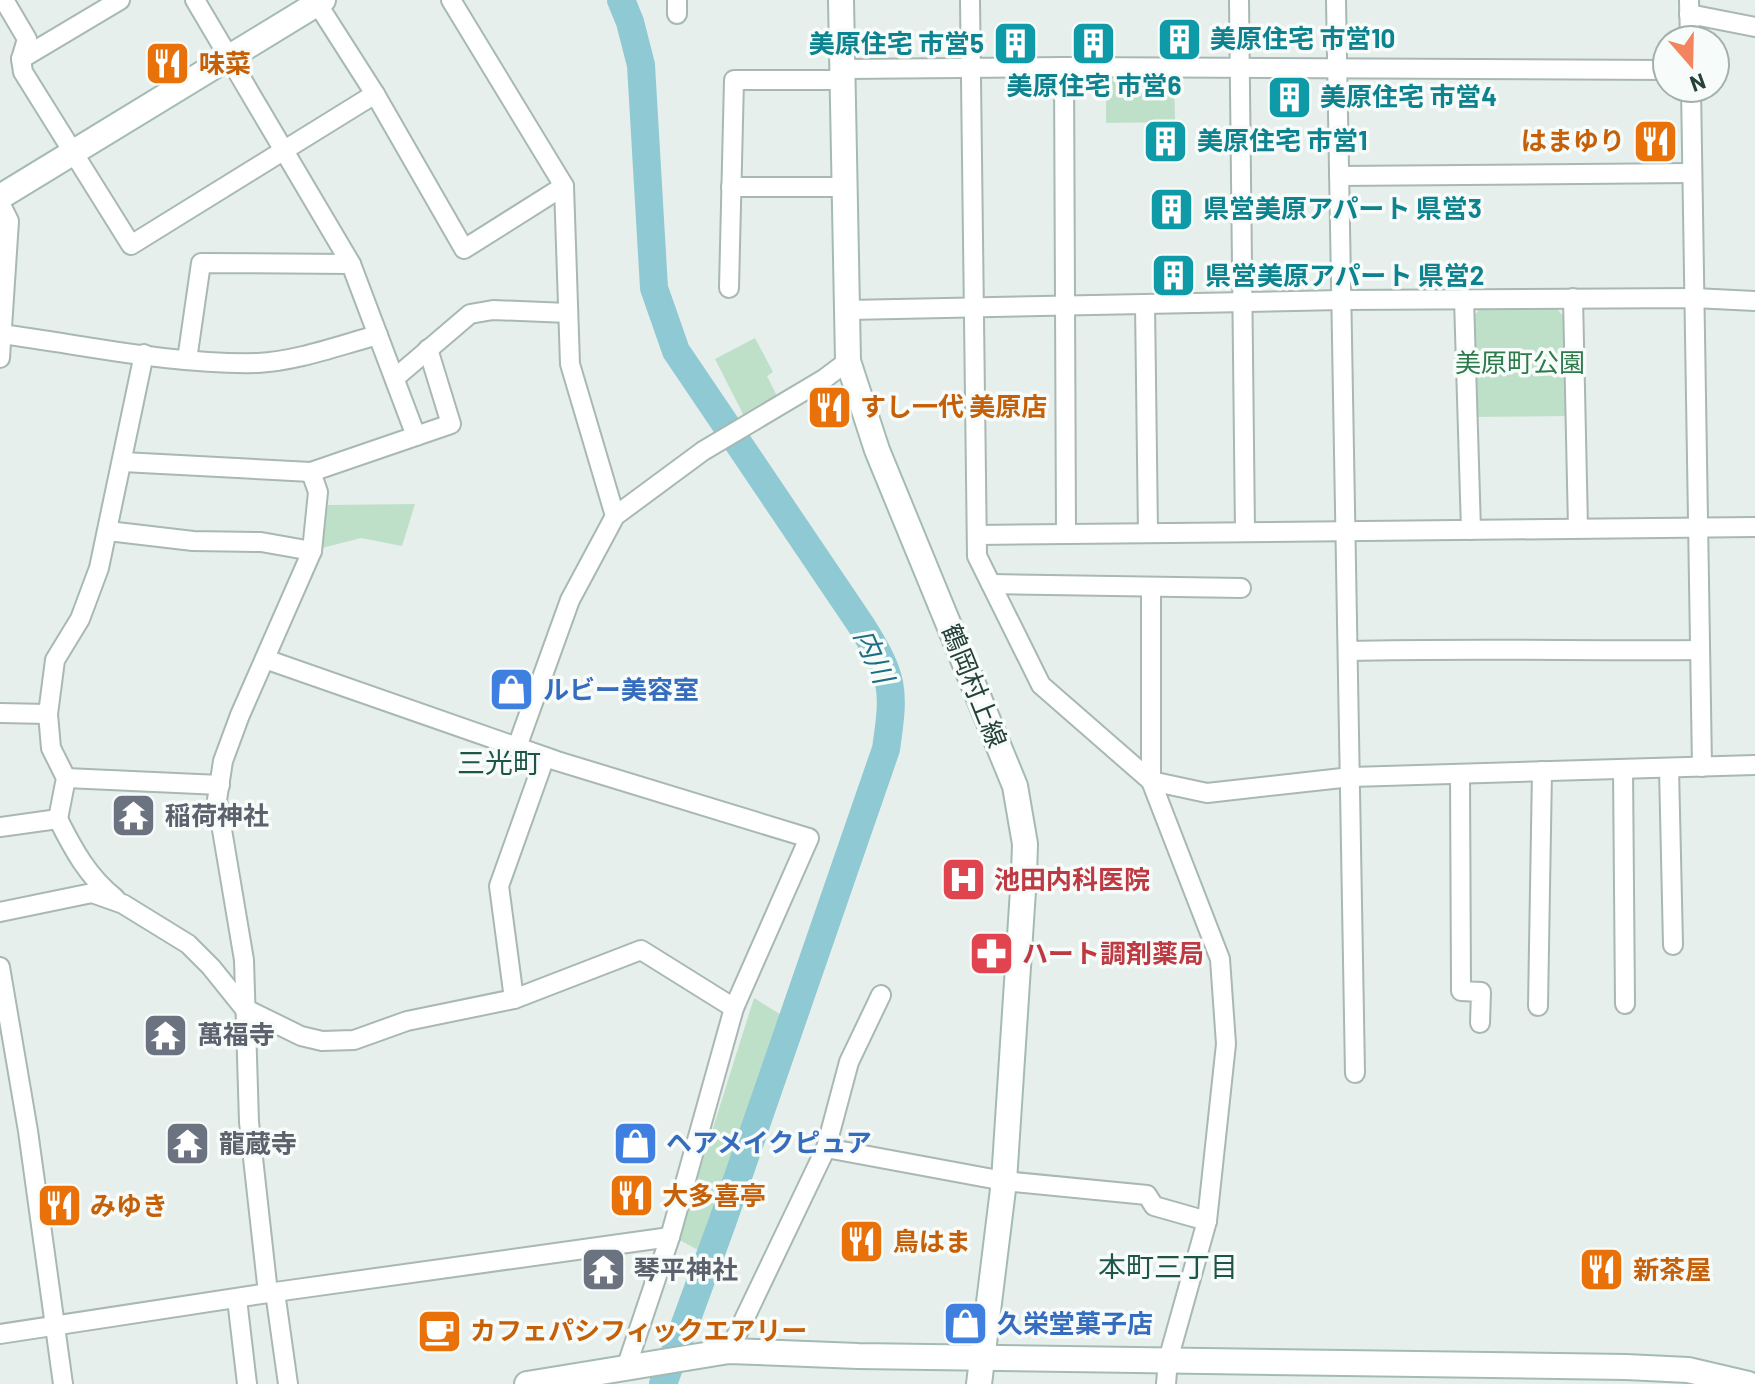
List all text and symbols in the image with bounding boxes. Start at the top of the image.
building icon: 美原住宅 市営10 [1155,15,1203,63]
building icon: 美原住宅 市営6 [1070,19,1118,67]
building icon: 美原住宅 市営5 [991,20,1039,68]
place label: 美原住宅 市営10 [1210,22,1395,53]
north arrow [1651,24,1731,104]
place label: 美原住宅 市営5 [809,27,984,58]
restaurant icon: 味菜 [144,40,192,88]
place label: 味菜 [199,47,251,78]
place label: 美原住宅 市営6 [1006,69,1182,100]
text: N [1687,69,1710,98]
building icon: 美原住宅 市営4 [1265,73,1313,121]
place label: 美原住宅 市営4 [1320,80,1497,111]
building icon: 美原住宅 市営1 [1142,117,1190,165]
restaurant icon: はまゆり [1632,117,1680,165]
place label: 美原住宅 市営1 [1197,124,1367,155]
place label: はまゆり [1521,124,1625,155]
building icon: 県営美原アパート 県営3 [1148,185,1196,233]
place label: 県営美原アパート 県営3 [1203,192,1482,223]
building icon: 県営美原アパート 県営2 [1150,252,1198,300]
place label: 県営美原アパート 県営2 [1205,259,1484,290]
park label: 美原町公園 [1455,346,1585,377]
restaurant icon: すし一代 美原店 [805,383,853,431]
place label: すし一代 美原店 [860,390,1047,421]
street label: 鶴岡村上線 [937,619,1014,752]
water label: 内川 [848,623,903,691]
shop icon: ルビー美容室 [488,666,536,714]
place label: ルビー美容室 [543,673,699,704]
district label: 三光町 [457,745,541,779]
temple icon: 稲荷神社 [110,792,158,840]
place label: 稲荷神社 [165,799,269,830]
hospital icon: 池田内科医院 [939,856,987,904]
place label: 池田内科医院 [994,863,1150,894]
pharmacy icon: ハート調剤薬局 [967,930,1015,978]
place label: ハート調剤薬局 [1022,937,1204,968]
temple icon: 萬福寺 [142,1011,190,1059]
place label: 萬福寺 [197,1018,275,1049]
shop icon: ヘアメイクピュア [611,1119,659,1167]
temple icon: 龍蔵寺 [164,1120,212,1168]
place label: ヘアメイクピュア [666,1126,872,1157]
place label: 龍蔵寺 [219,1127,297,1158]
restaurant icon: 大多喜亭 [607,1172,655,1220]
place label: 大多喜亭 [662,1179,766,1210]
restaurant icon: みゆき [35,1182,83,1230]
place label: みゆき [90,1189,168,1220]
restaurant icon: 鳥はま [838,1218,886,1266]
place label: 鳥はま [893,1225,971,1256]
temple icon: 琴平神社 [579,1246,627,1294]
restaurant icon: 新茶屋 [1578,1246,1626,1294]
district label: 本町三丁目 [1098,1249,1238,1283]
place label: 琴平神社 [634,1253,738,1284]
place label: 新茶屋 [1633,1253,1711,1284]
shop icon: 久栄堂菓子店 [942,1300,990,1348]
cafe icon: カフェパシフィックエアリー [415,1307,463,1355]
place label: 久栄堂菓子店 [997,1307,1153,1338]
place label: カフェパシフィックエアリー [470,1314,807,1345]

